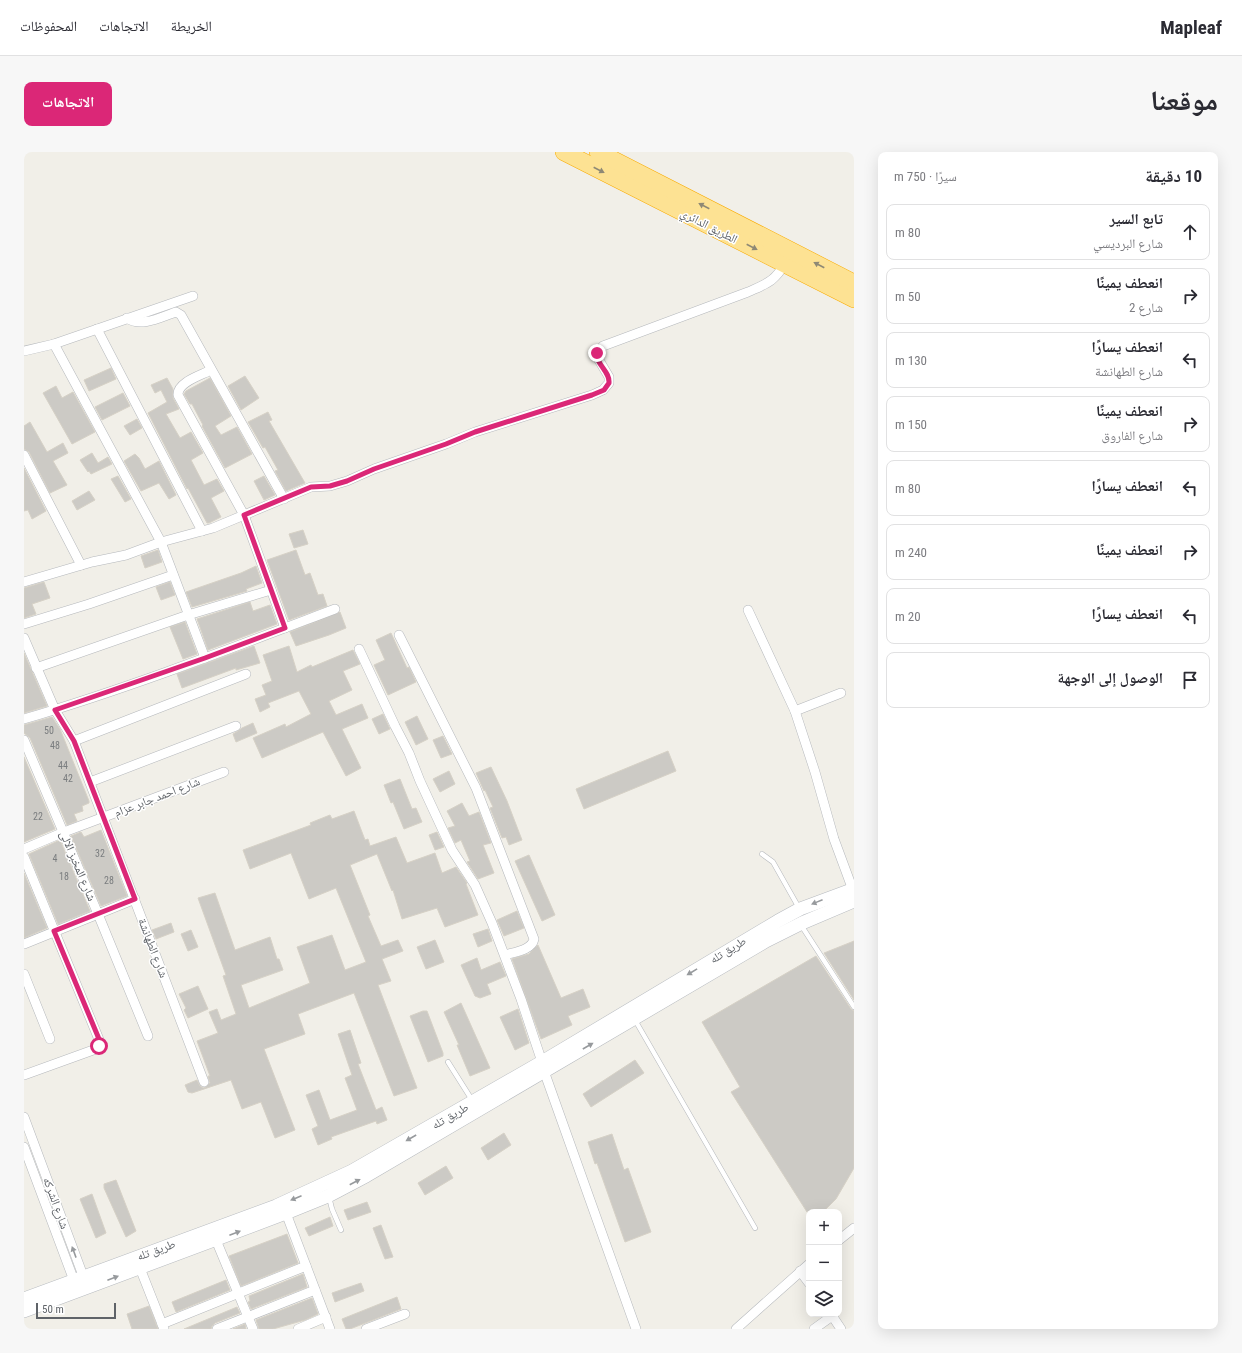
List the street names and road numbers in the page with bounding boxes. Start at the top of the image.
street label: الطريق الدائري [677,206,740,249]
street label: شارع احمد جابر عزام [112,774,202,821]
street label: شارع المخبز الالى [56,829,99,904]
street label: شارع الطهانشة [134,916,171,980]
street label: طريق تله [707,934,749,966]
street label: طريق تله [429,1100,471,1132]
street label: شارع الشركه [39,1175,72,1231]
street label: طريق تله [135,1237,177,1264]

